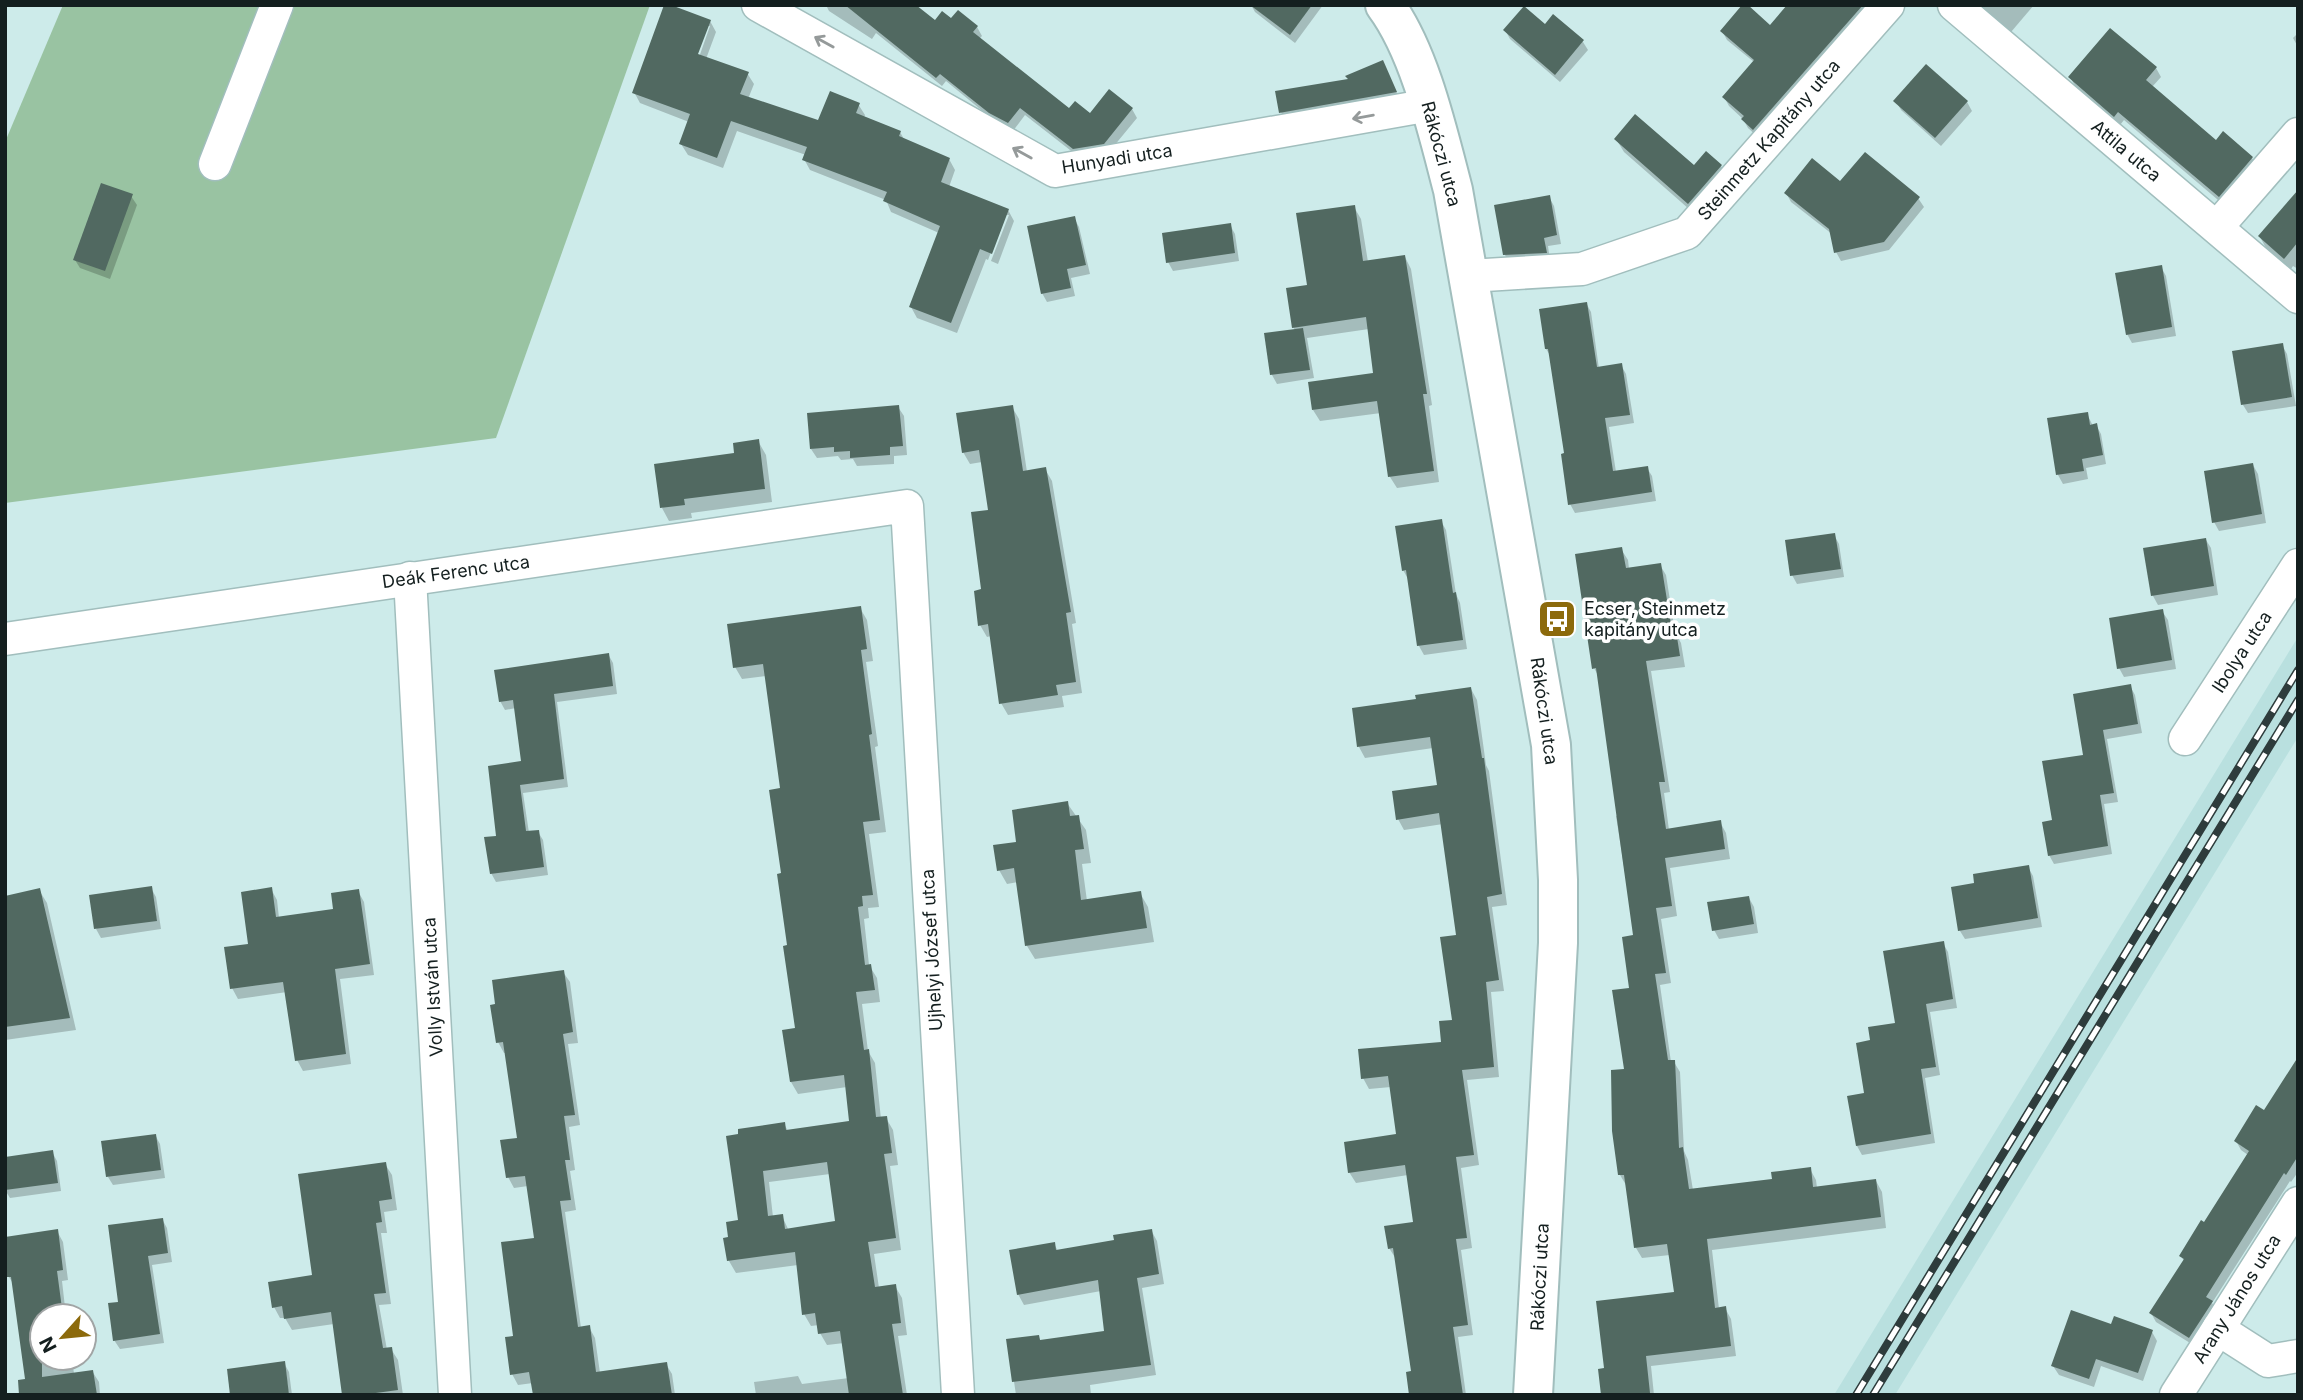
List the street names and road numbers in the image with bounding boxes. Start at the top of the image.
street label: Steinmetz Kapitány utca [1693,55,1844,224]
street label: Rákóczi utca [1417,99,1466,209]
street label: Attila utca [2087,116,2165,186]
street label: Hunyadi utca [1060,139,1174,178]
street label: Deák Ferenc utca [381,551,531,592]
street label: Ibolya utca [2207,607,2276,697]
street label: Rákóczi utca [1527,656,1562,766]
street label: Ujhelyi József utca [917,868,946,1032]
street label: Volly István utca [418,917,447,1057]
street label: Rákóczi utca [1526,1222,1553,1332]
street label: Arany János utca [2188,1230,2285,1367]

